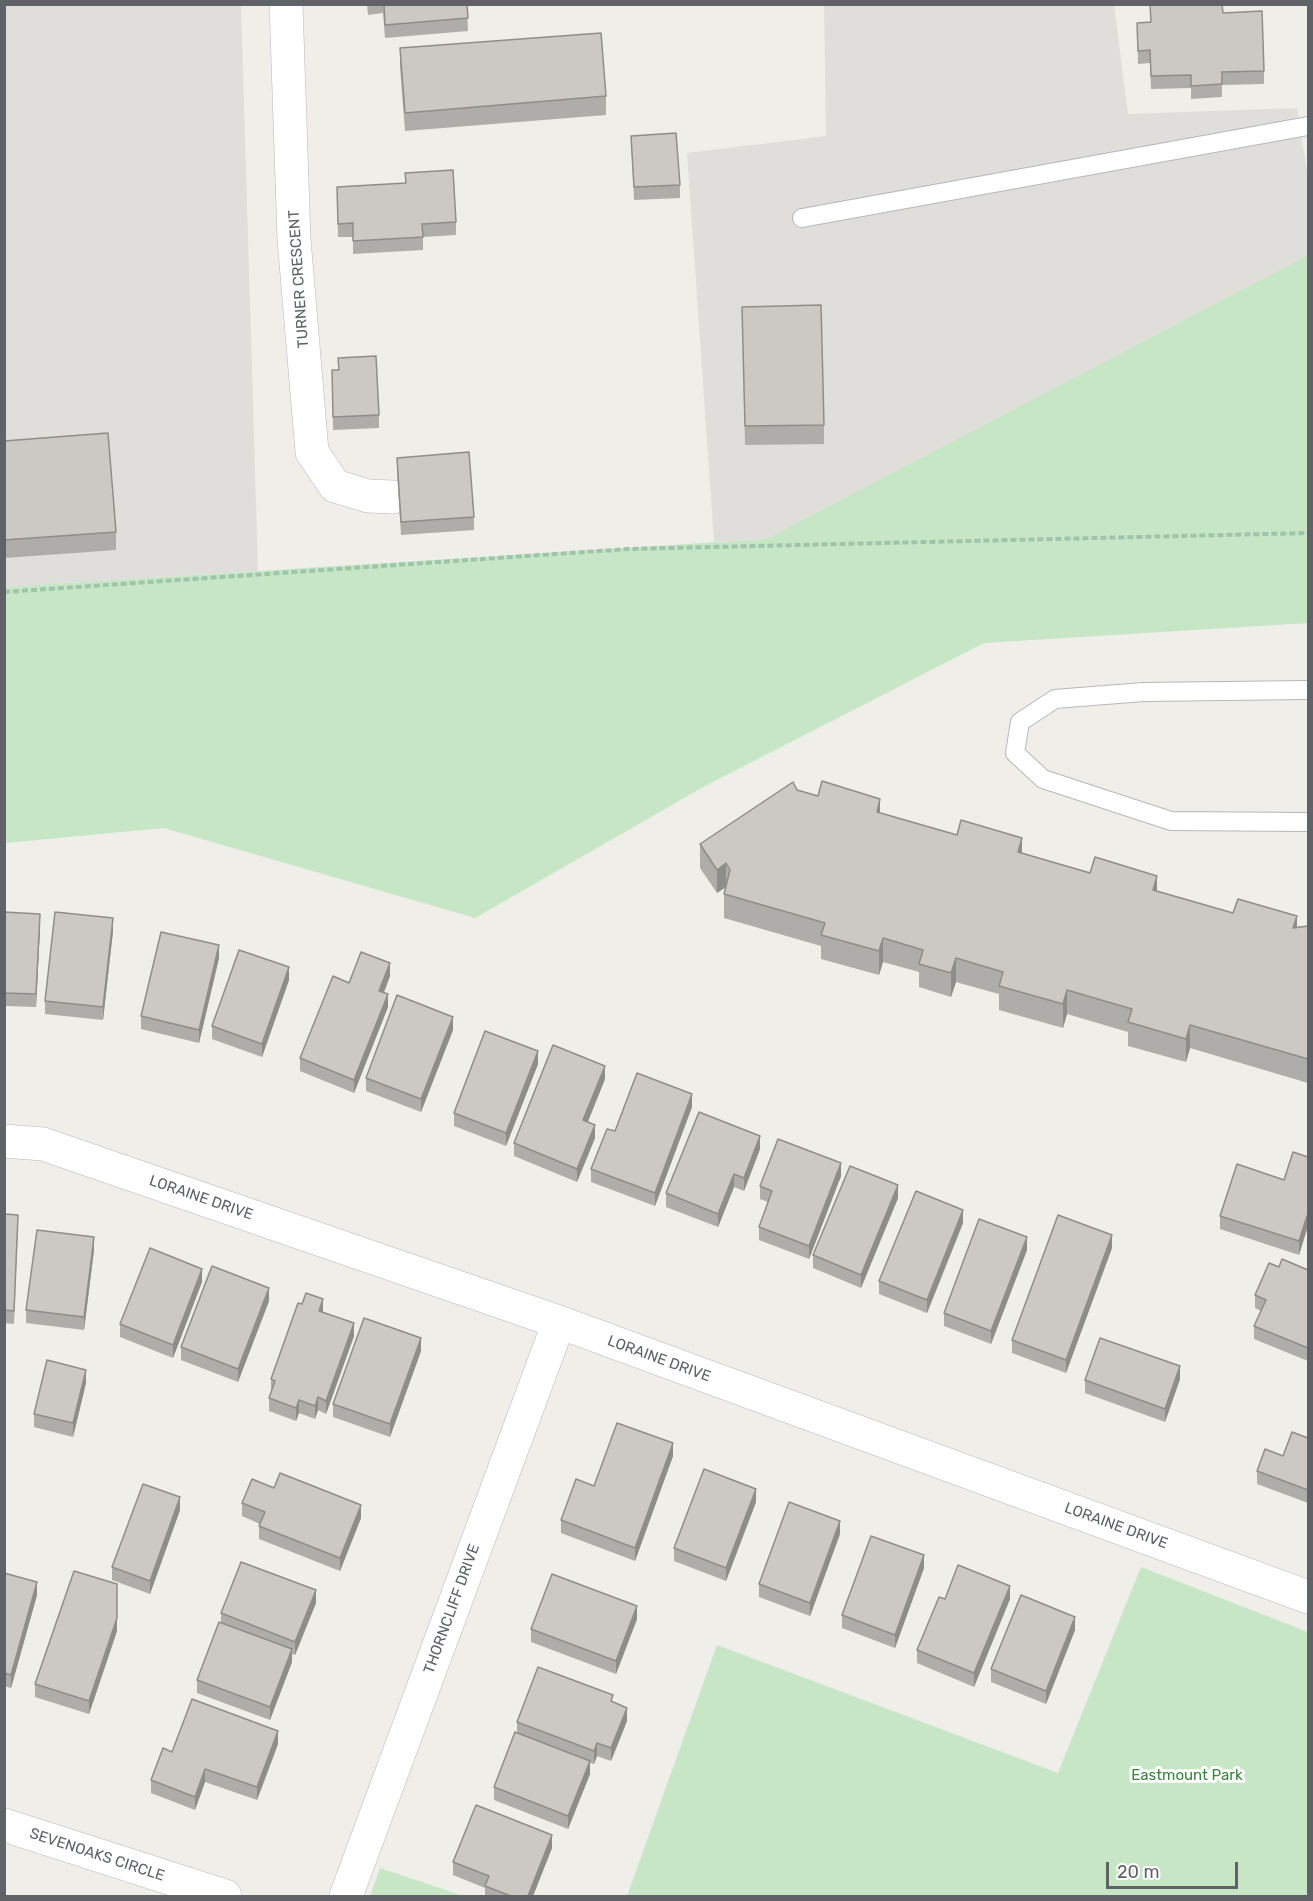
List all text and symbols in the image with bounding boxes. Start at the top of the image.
street label: TURNER CRESCENT [285,209,313,349]
street label: LORAINE DRIVE [147,1172,255,1224]
street label: LORAINE DRIVE [605,1332,713,1386]
street label: LORAINE DRIVE [1062,1499,1170,1553]
street label: THORNCLIFF DRIVE [420,1542,484,1676]
park label: Eastmount Park [1131,1767,1243,1785]
street label: SEVENOAKS CIRCLE [27,1825,167,1885]
scale bar [1109,1850,1241,1888]
text: 20 m [1117,1861,1159,1883]

